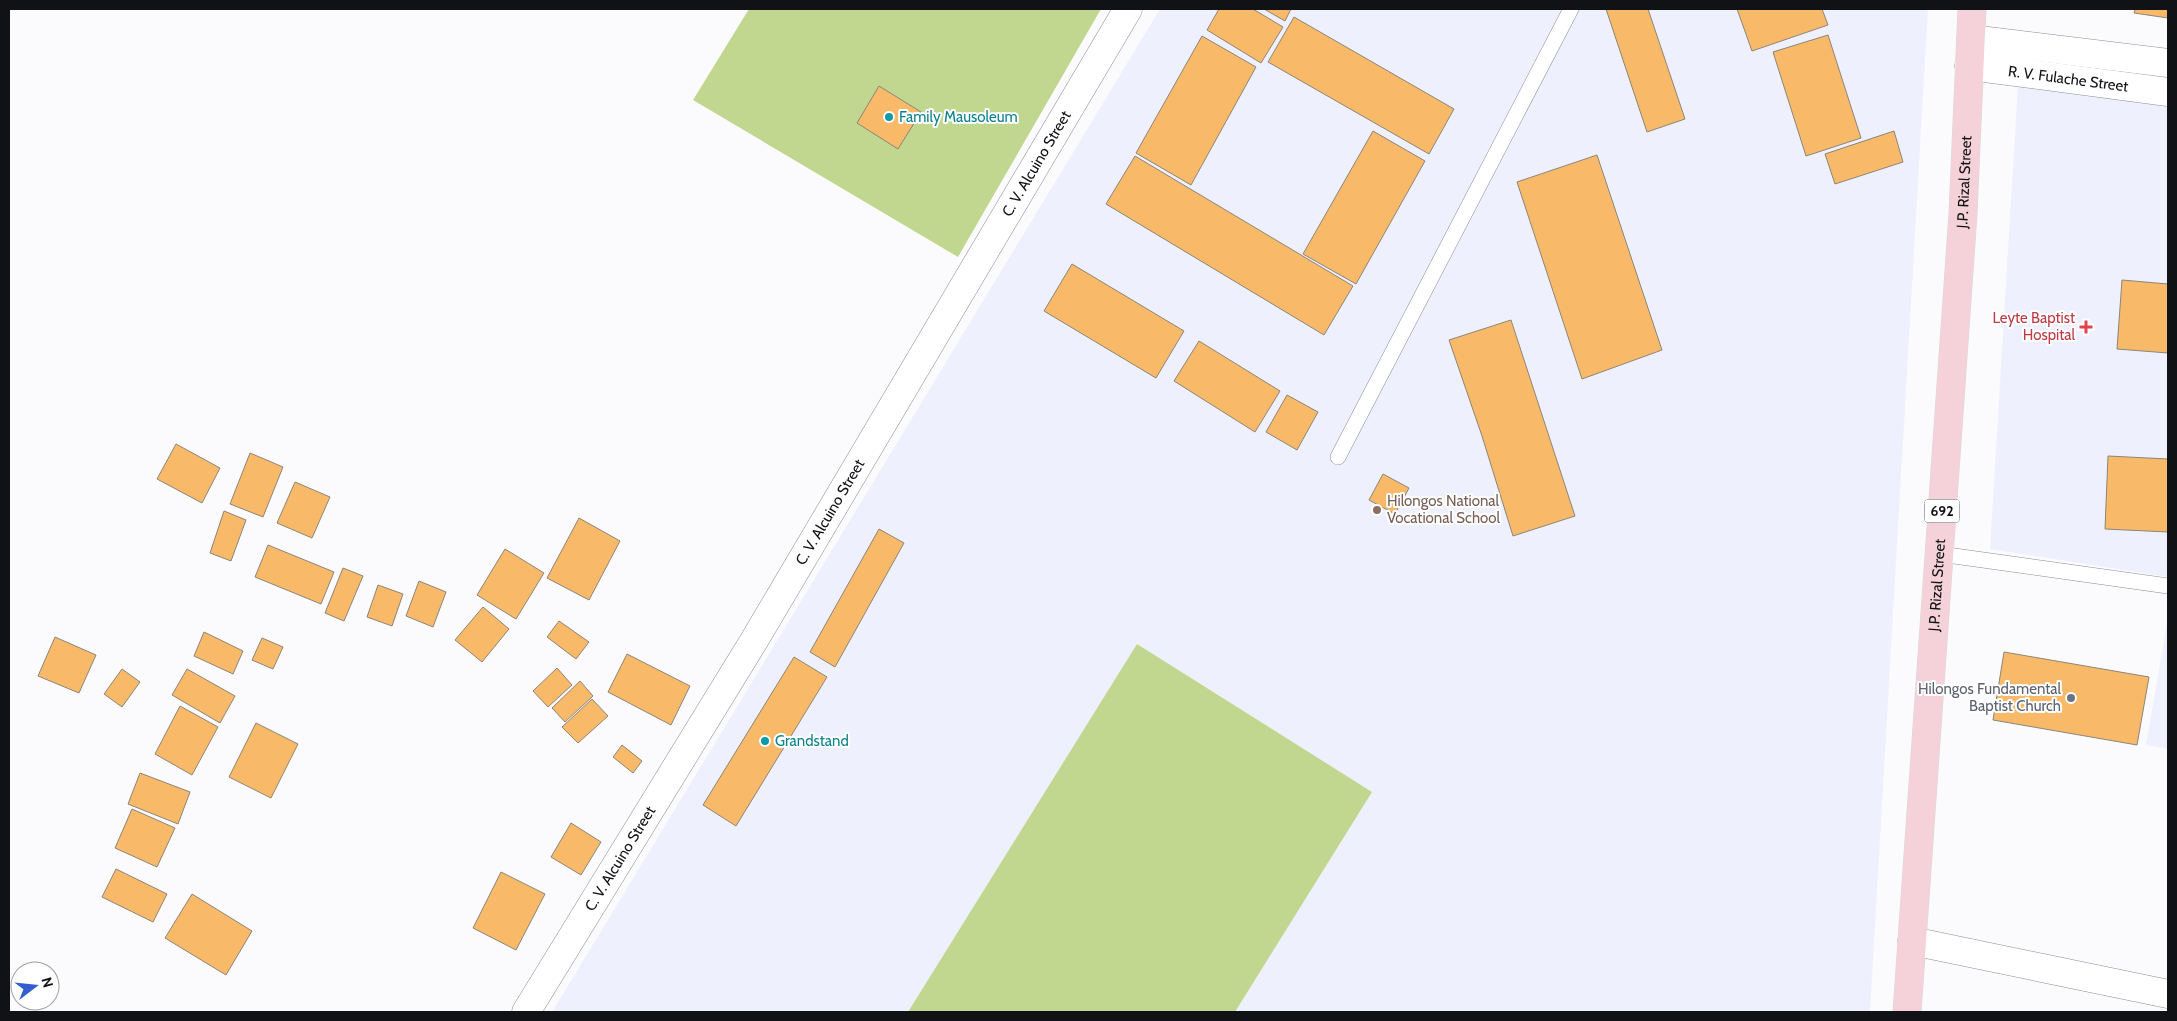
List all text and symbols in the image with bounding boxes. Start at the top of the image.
street label: R. V. Fulache Street [2007,62,2129,96]
place label: Family Mausoleum [899,108,1018,126]
street label: C. V. Alcuino Street [998,108,1075,220]
marker: Family Mausoleum [883,111,895,123]
street label: J.P. Rizal Street [1953,135,1975,230]
place label: Leyte Baptist Hospital [1993,309,2075,344]
marker: Leyte Baptist Hospital [2079,320,2093,334]
street label: C. V. Alcuino Street [792,456,868,568]
place label: Hilongos National Vocational School [1387,492,1501,527]
road number: 692 [1924,500,1960,522]
marker: Hilongos National Vocational School [1371,504,1383,516]
street label: J.P. Rizal Street [1925,538,1949,633]
place label: Hilongos Fundamental Baptist Church [1918,680,2061,715]
marker: Hilongos Fundamental Baptist Church [2065,692,2077,704]
place label: Grandstand [775,732,849,750]
marker: Grandstand [759,735,771,747]
street label: C. V. Alcuino Street [581,803,659,914]
north arrow [10,961,60,1011]
text: N [37,975,58,990]

